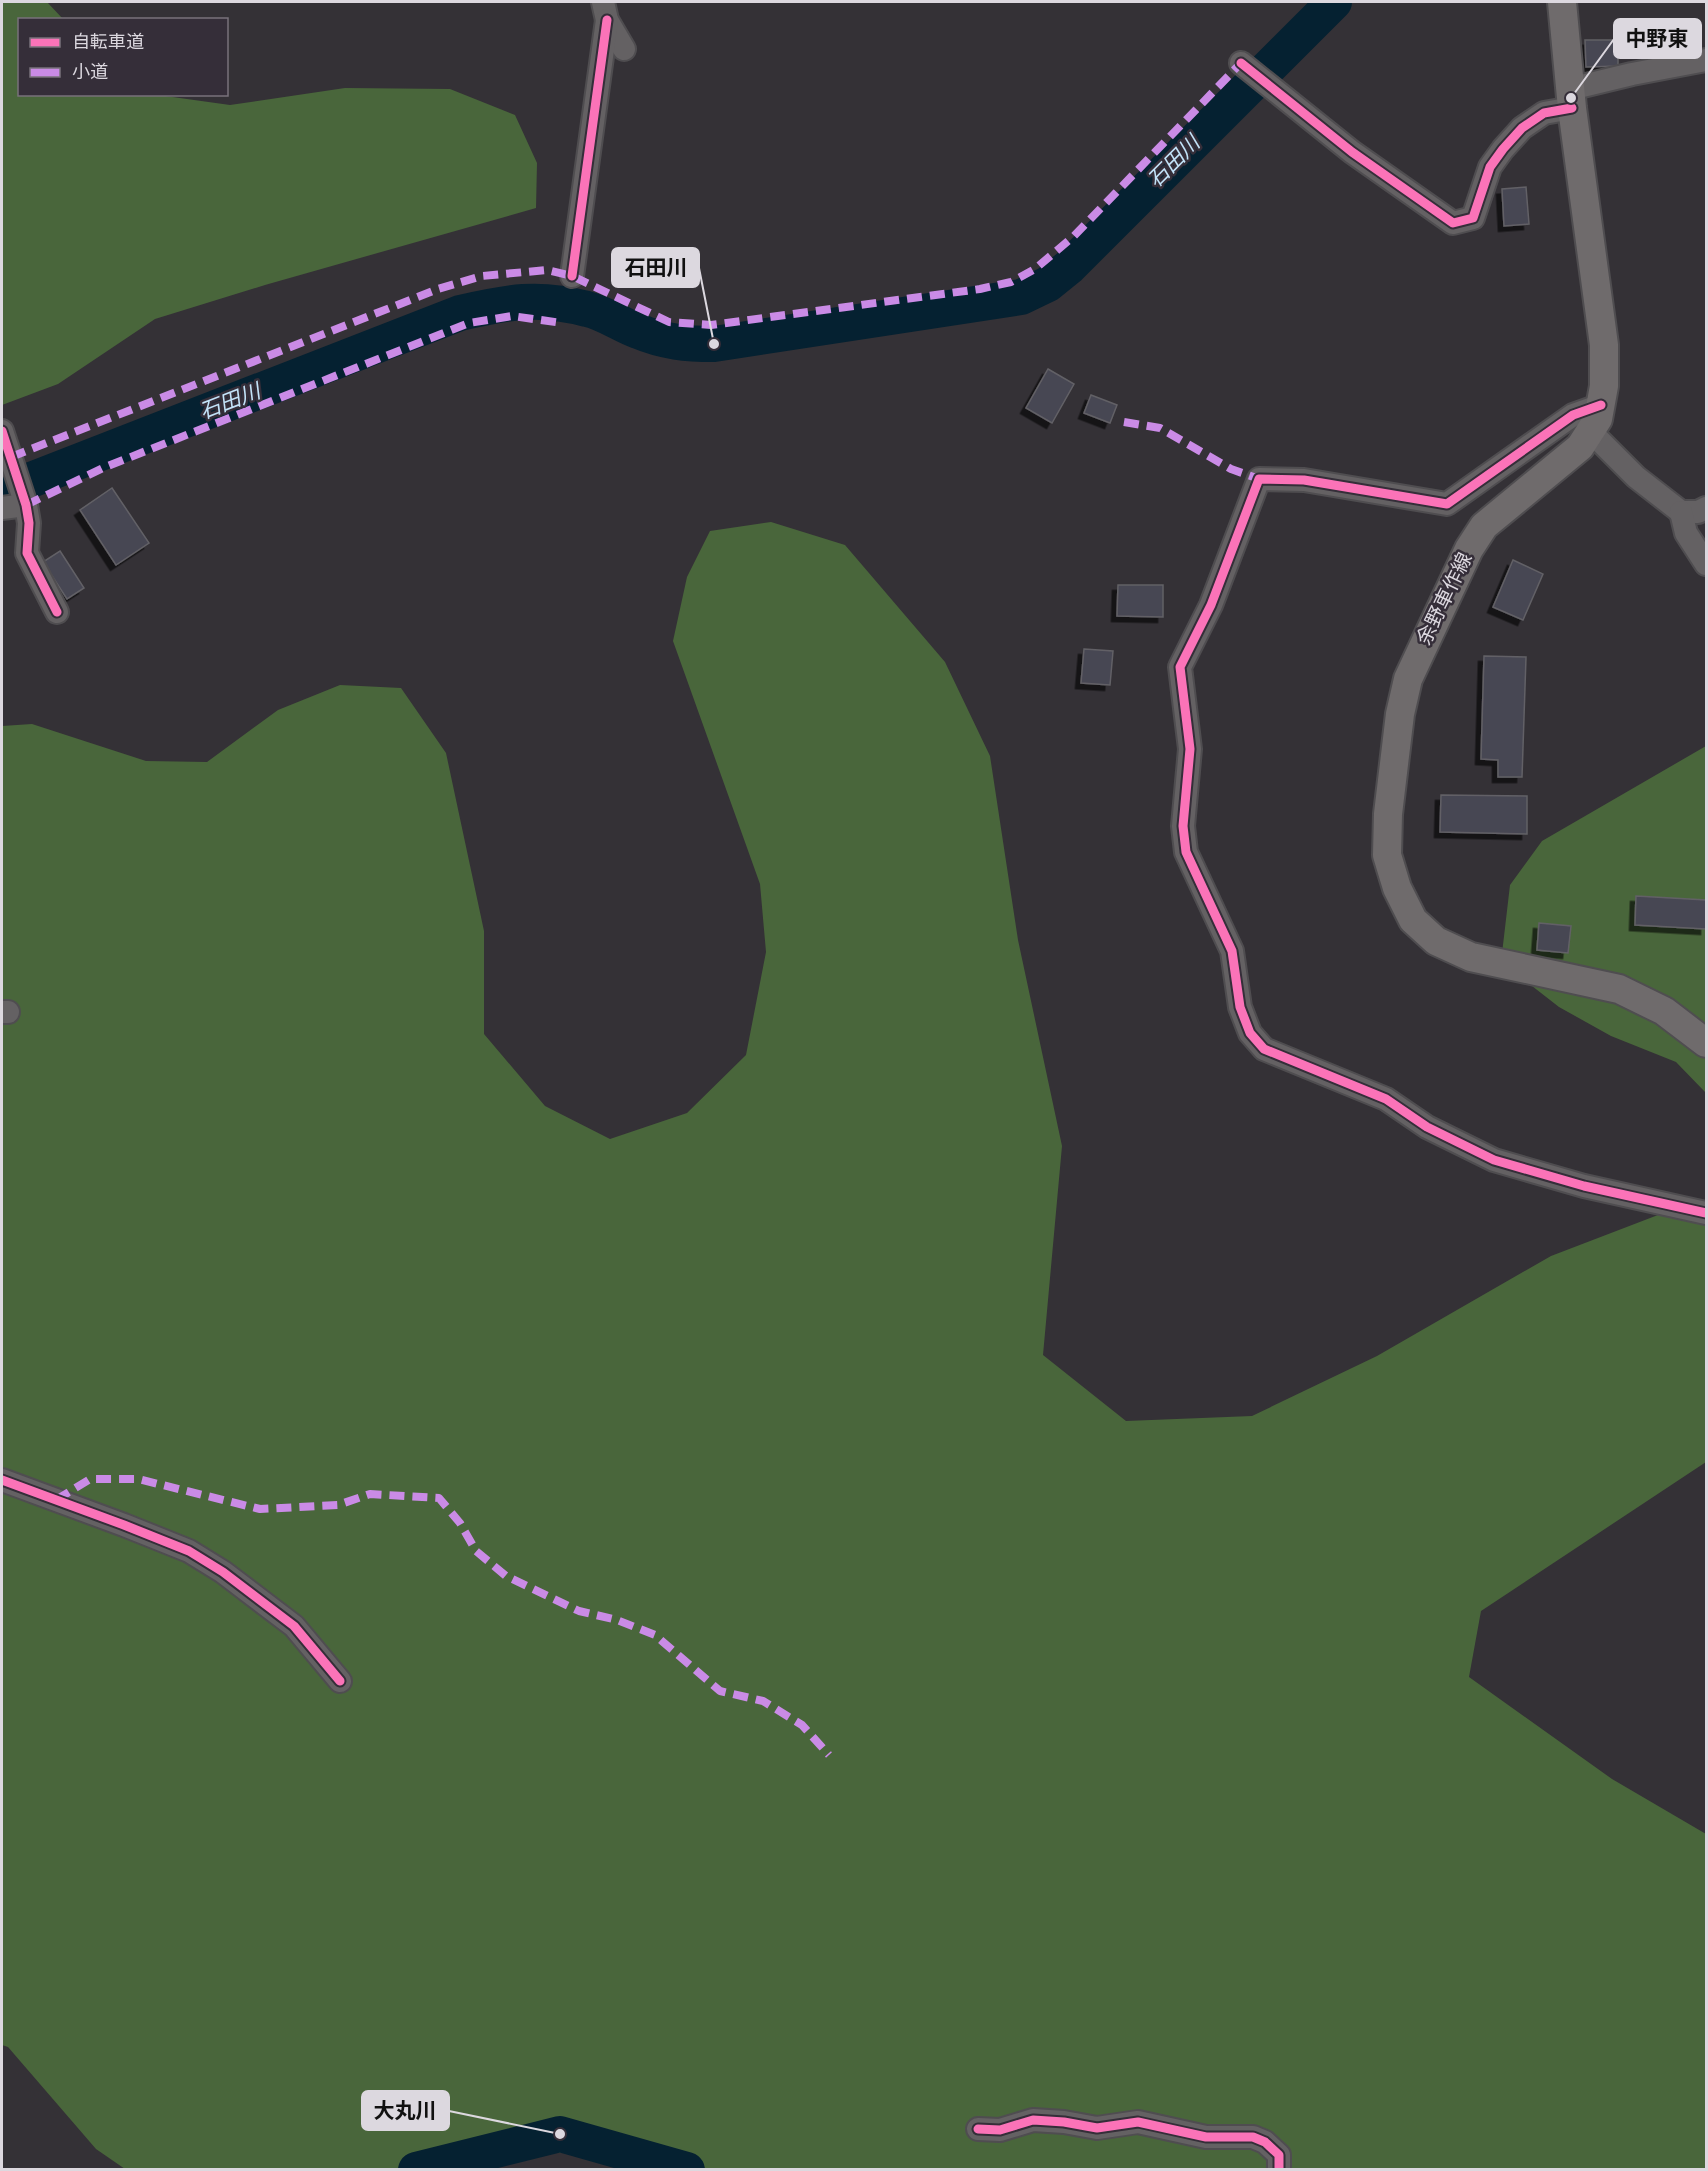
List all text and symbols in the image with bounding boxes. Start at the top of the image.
legend [18,18,228,96]
callout: 中野東 [1614,19,1701,58]
text: 中野東 [1626,27,1689,52]
text: 自転車道 [72,32,144,53]
text: 小道 [72,62,108,83]
water label: 石田川 [1143,129,1207,193]
callout: 石田川 [612,248,699,287]
text: 石田川 [625,256,688,281]
water label: 石田川 [196,378,266,425]
street label: 余野車作線 [1412,549,1478,649]
callout: 大丸川 [362,2091,449,2130]
text: 大丸川 [374,2099,437,2124]

